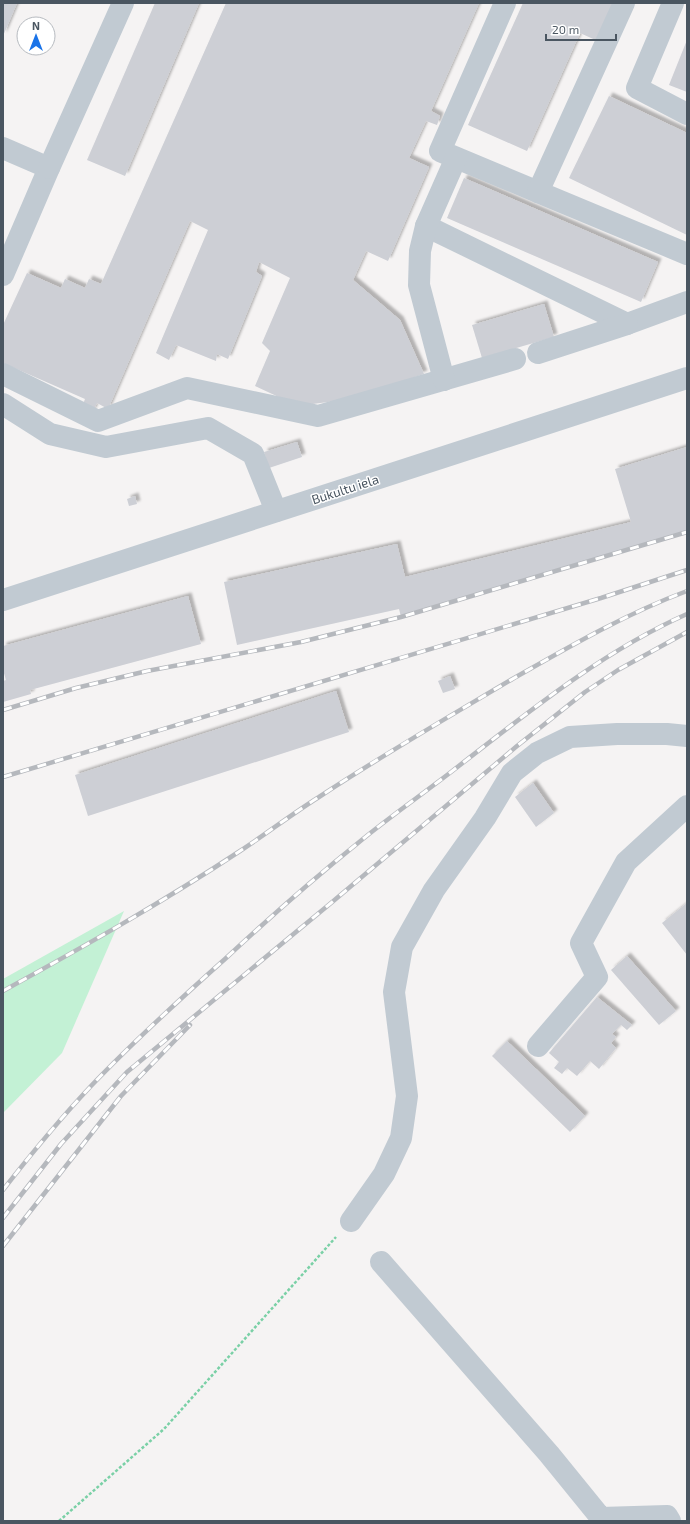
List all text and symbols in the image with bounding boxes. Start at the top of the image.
north arrow [16,16,56,56]
scale bar [546,16,616,42]
text: N [32,19,40,32]
text: 20 m [552,22,579,36]
street label: Bukultu iela [309,471,381,507]

